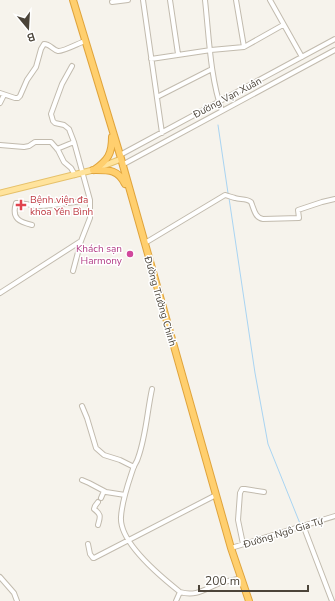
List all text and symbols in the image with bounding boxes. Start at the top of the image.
north arrow [8,8,48,48]
text: B [25,29,37,45]
street label: Đường Vạn Xuân [190,74,264,122]
place label: Bệnh viện đa khoa Yên Bình [30,193,93,219]
marker: Bệnh viện đa khoa Yên Bình [15,199,27,211]
place label: Khách sạn Harmony [76,242,123,268]
marker: Khách sạn Harmony [125,249,135,259]
street label: Đường Trường Chinh [140,254,180,348]
street label: Đường Ngô Gia Tự [241,514,326,552]
scale bar [199,567,308,593]
text: 200 m [205,573,240,589]

